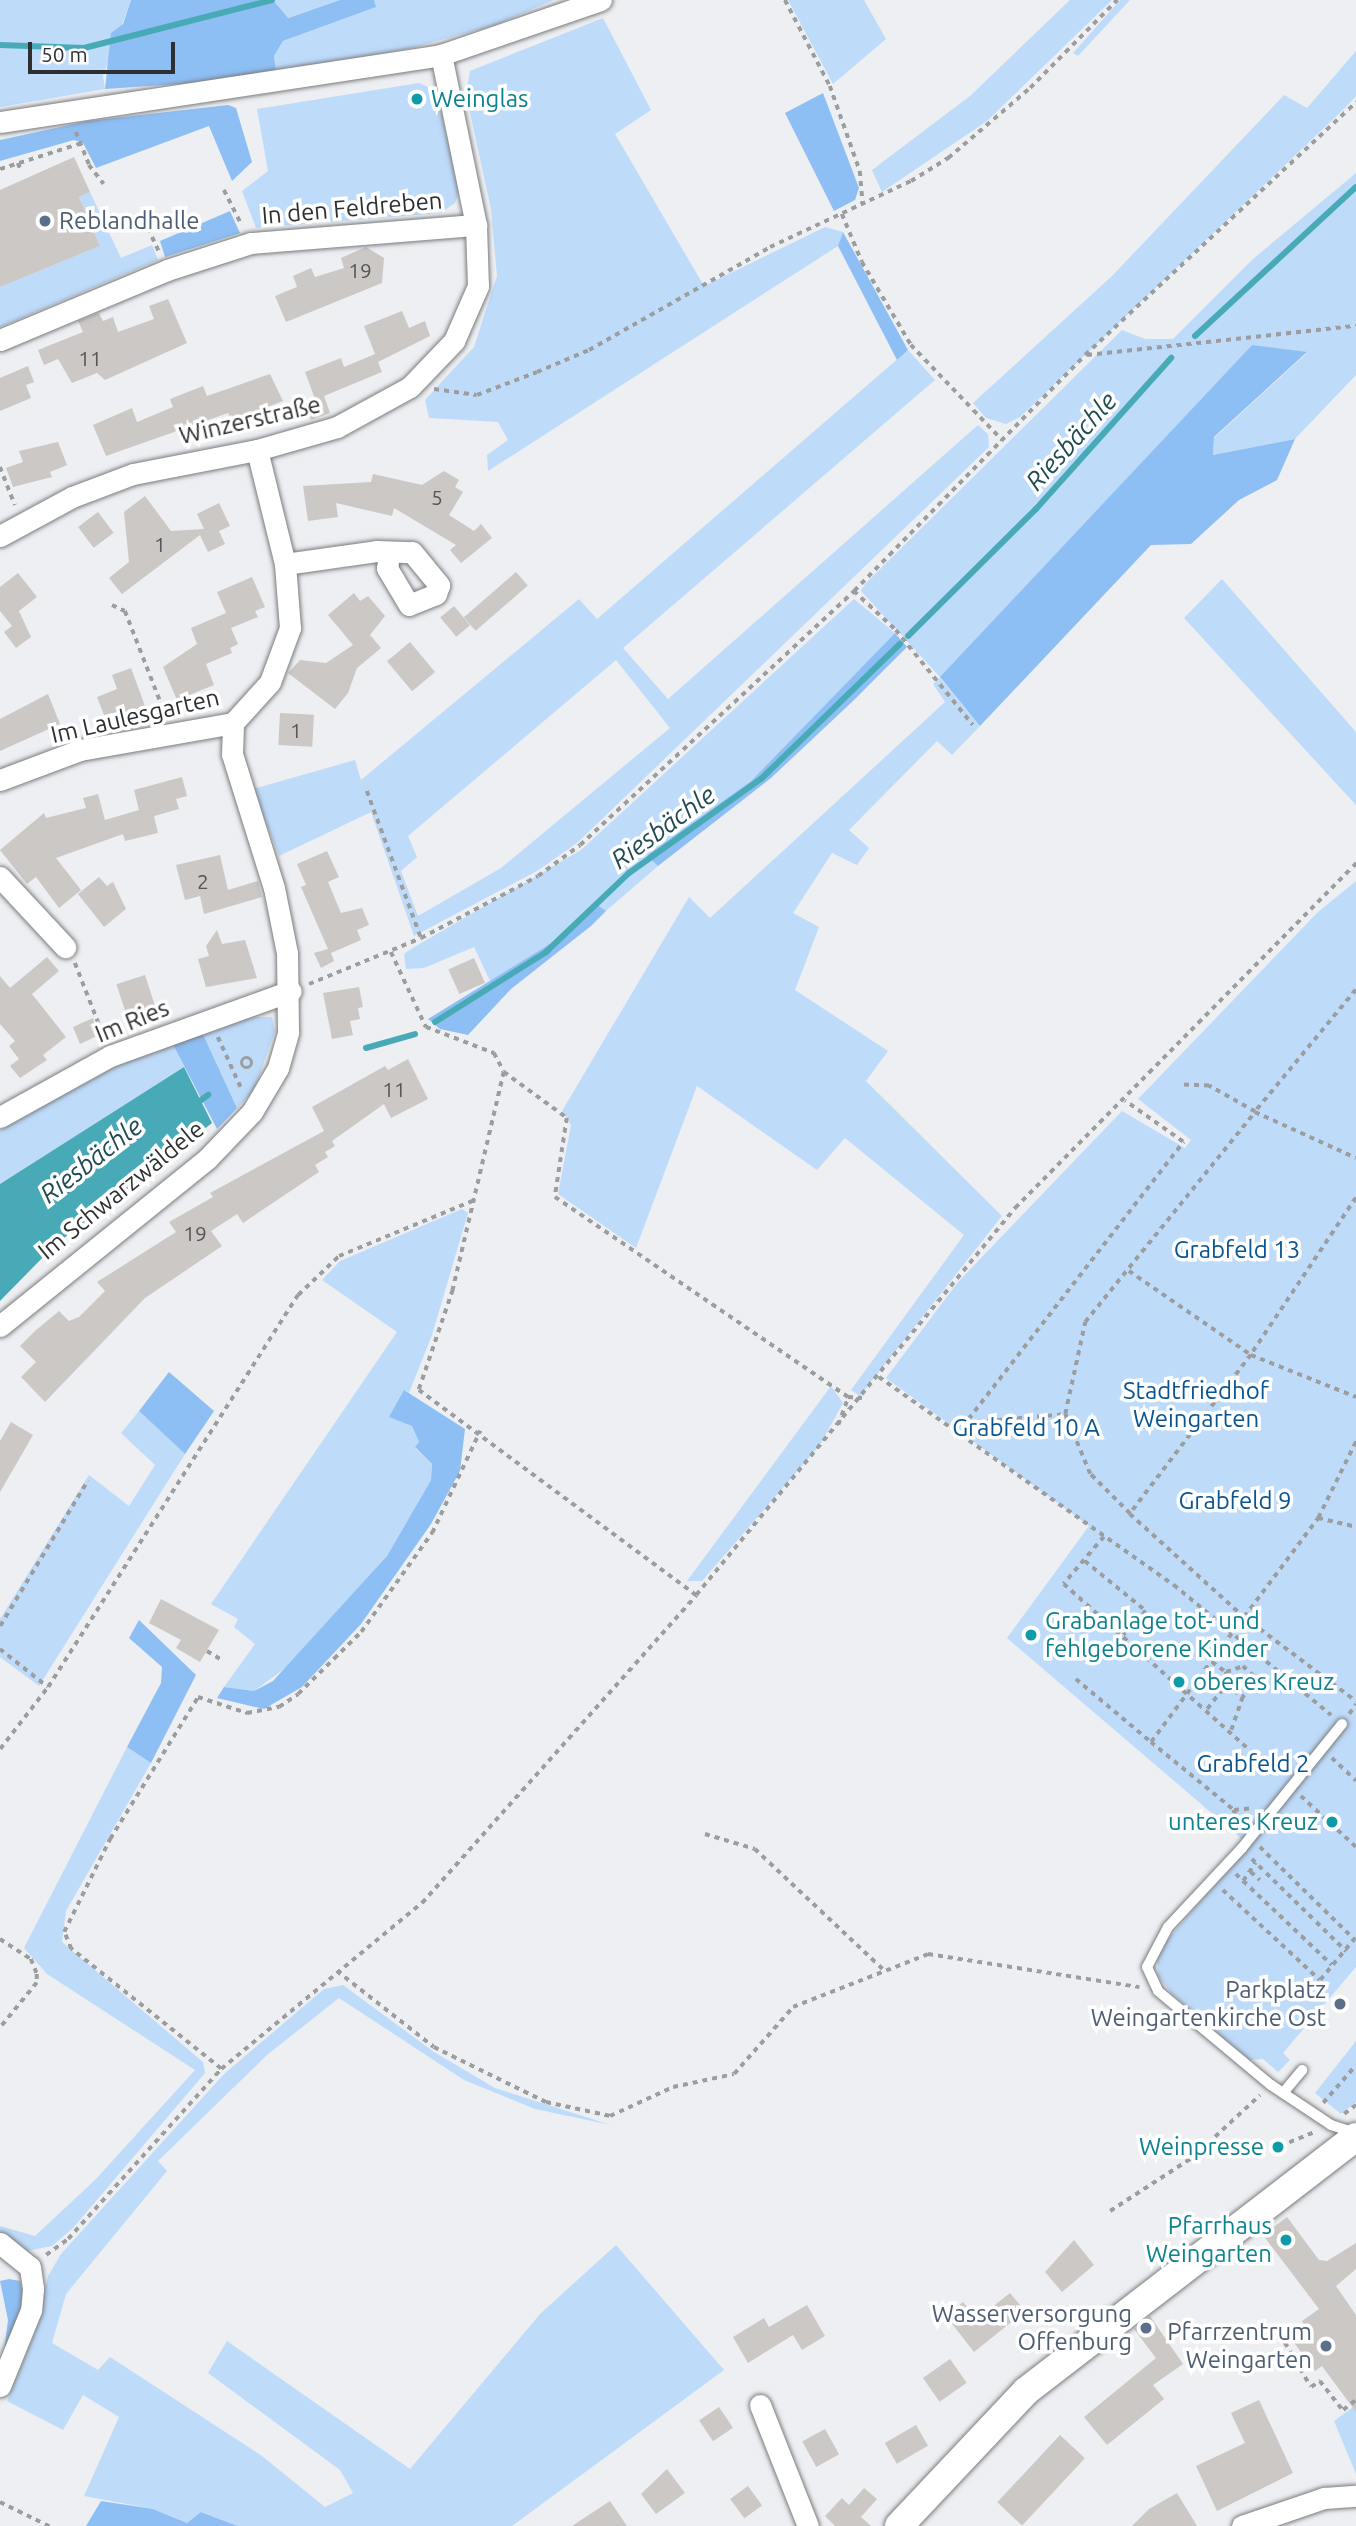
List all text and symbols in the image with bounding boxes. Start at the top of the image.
scale bar [32,28,178,72]
text: 50 m [41,42,88,66]
place label: Weinglas [431,85,529,113]
marker: Weinglas [409,91,425,107]
street label: In den Feldreben [260,186,444,230]
place label: Reblandhalle [59,207,199,235]
marker: Reblandhalle [37,213,53,229]
house number: 19 [348,257,372,283]
house number: 11 [78,345,102,371]
water label: Riesbächle [1019,385,1123,497]
street label: Winzerstraße [176,390,324,450]
house number: 5 [431,484,443,510]
house number: 1 [154,531,166,557]
street label: Im Laulesgarten [48,683,222,749]
house number: 1 [290,717,302,743]
water label: Riesbächle [605,779,721,875]
house number: 2 [197,868,209,894]
street label: Im Ries [91,993,173,1049]
house number: 11 [382,1076,406,1102]
water label: Riesbächle [34,1110,148,1210]
street label: Im Schwarzwäldele [32,1114,210,1266]
house number: 19 [183,1220,207,1246]
park label: Grabfeld 13 [1174,1236,1300,1264]
park label: Stadtfriedhof Weingarten [1123,1377,1269,1433]
park label: Grabfeld 10 A [952,1414,1100,1442]
park label: Grabfeld 9 [1178,1487,1292,1515]
place label: Grabanlage tot- und fehlgeborene Kinder [1045,1607,1268,1663]
marker: Grabanlage tot- und fehlgeborene Kinder [1023,1627,1039,1643]
place label: oberes Kreuz [1193,1668,1334,1696]
marker: oberes Kreuz [1171,1674,1187,1690]
park label: Grabfeld 2 [1196,1750,1310,1778]
place label: unteres Kreuz [1168,1808,1318,1836]
marker: unteres Kreuz [1324,1814,1340,1830]
place label: Parkplatz Weingartenkirche Ost [1091,1976,1326,2032]
marker: Parkplatz Weingartenkirche Ost [1332,1996,1348,2012]
place label: Weinpresse [1139,2133,1264,2161]
marker: Weinpresse [1270,2139,1286,2155]
place label: Pfarrhaus Weingarten [1146,2212,1272,2268]
marker: Pfarrhaus Weingarten [1278,2232,1294,2248]
place label: Wasserversorgung Offenburg [932,2300,1132,2356]
place label: Pfarrzentrum Weingarten [1167,2318,1312,2374]
marker: Wasserversorgung Offenburg [1138,2320,1154,2336]
marker: Pfarrzentrum Weingarten [1318,2338,1334,2354]

